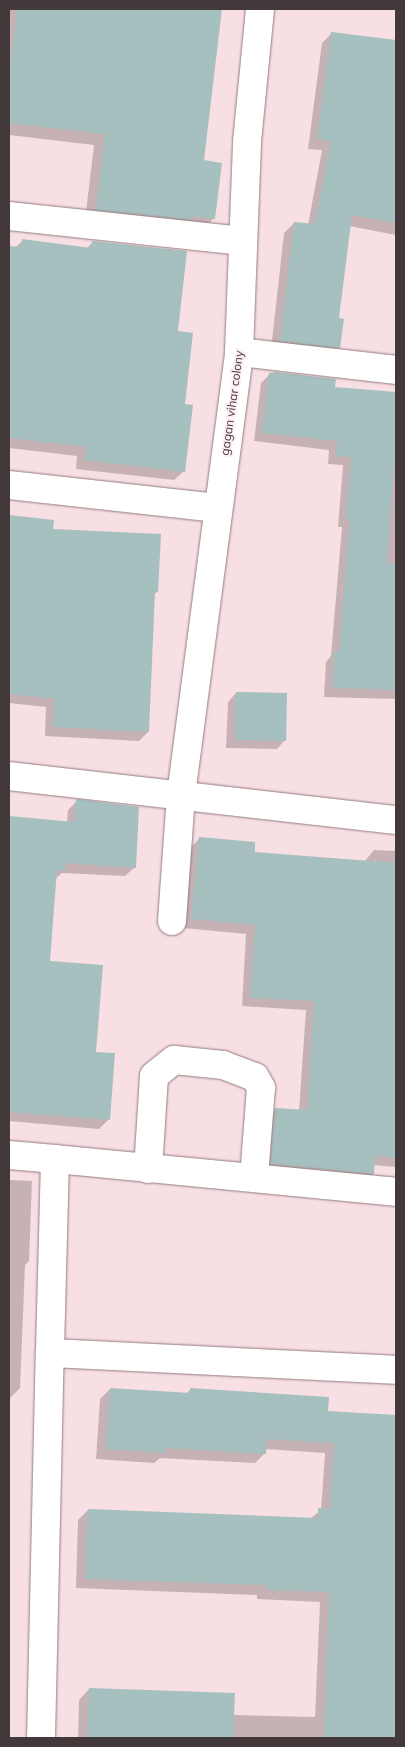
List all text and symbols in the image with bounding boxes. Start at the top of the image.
street label: gagan vihar colony [218,350,246,456]

